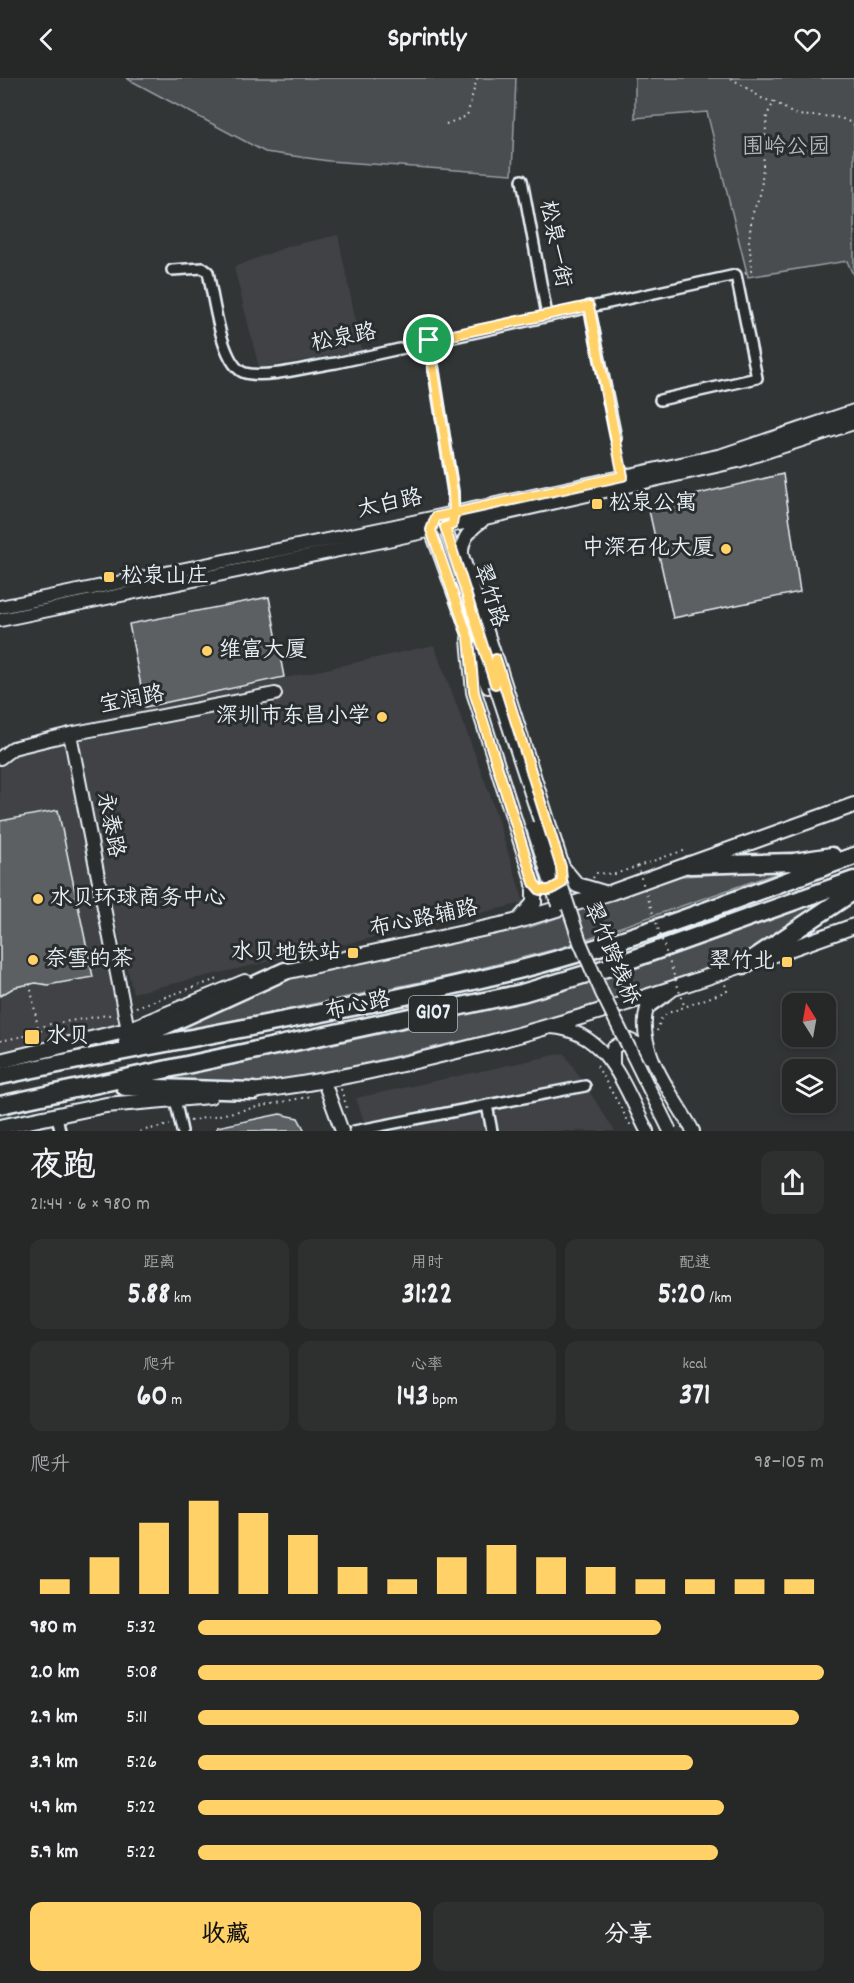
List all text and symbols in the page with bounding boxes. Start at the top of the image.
text: Sprintly [387,20,467,59]
icon: back [30,23,63,56]
icon: heart [791,23,824,56]
park label: 围岭公园 [742,133,830,164]
street label: 松泉一街 [530,198,578,290]
pin [403,314,454,365]
street label: 松泉路 [309,317,379,361]
icon: arrive [412,323,445,356]
street label: 太白路 [354,483,426,527]
place label: 松泉公寓 [609,489,697,520]
marker: 松泉公寓 [590,497,604,511]
place label: 中深石化大厦 [582,534,714,565]
marker: 中深石化大厦 [719,542,733,556]
street label: 翠竹路 [464,560,514,632]
place label: 松泉山庄 [121,562,209,593]
marker: 松泉山庄 [102,570,116,584]
place label: 维富大厦 [219,636,307,667]
marker: 维富大厦 [200,644,214,658]
street label: 宝润路 [97,679,167,723]
place label: 深圳市东昌小学 [216,702,370,733]
marker: 深圳市东昌小学 [375,710,389,724]
street label: 永泰路 [87,790,131,860]
place label: 水贝环球商务中心 [50,884,226,915]
marker: 水贝环球商务中心 [31,892,45,906]
street label: 布心路辅路 [367,893,481,947]
street label: 翠竹跨线桥 [574,897,646,1011]
place label: 水贝地铁站 [231,938,341,969]
place label: 奈雪的茶 [45,945,133,976]
marker: 水贝地铁站 [346,946,360,960]
place label: 翠竹北 [709,947,775,978]
marker: 奈雪的茶 [26,953,40,967]
marker: 翠竹北 [780,955,794,969]
street label: 布心路 [322,985,394,1029]
north arrow [782,993,836,1047]
map controls [782,993,836,1113]
road number: G107 [409,996,457,1032]
place label: 水贝 [46,1022,90,1053]
marker: 水贝 [23,1028,41,1046]
button: layers [782,1059,836,1113]
text: 夜跑 [30,1145,96,1192]
button: share [761,1151,824,1214]
text: 21:44 · 6 × 980 m [30,1191,150,1219]
text: 距离 [143,1252,175,1275]
text: 用时 [411,1252,443,1275]
text: 配速 [679,1252,711,1275]
text: 5.88 [127,1275,170,1318]
text: 31:22 [401,1275,453,1318]
text: 5:20 [658,1275,706,1318]
text: km [170,1287,191,1310]
text: /km [706,1287,732,1310]
text: kcal [683,1353,707,1376]
text: 爬升 [143,1354,175,1377]
text: 心率 [411,1354,443,1377]
text: 371 [679,1376,710,1419]
text: 60 [136,1377,168,1420]
text: 143 [396,1377,429,1420]
text: m [168,1389,182,1412]
text: bpm [429,1389,458,1412]
text: 98–105 m [754,1449,824,1477]
text: 爬升 [30,1452,70,1480]
text: 980 m [30,1614,76,1642]
text: 5:32 [126,1614,156,1642]
text: 2.0 km [30,1659,79,1687]
text: 5:08 [126,1659,158,1687]
text: 2.9 km [30,1704,78,1732]
text: 5:11 [126,1704,147,1732]
text: 3.9 km [30,1749,78,1777]
text: 5:26 [126,1749,157,1777]
text: 4.9 km [30,1794,77,1822]
text: 5:22 [126,1794,156,1822]
text: 5.9 km [30,1839,78,1867]
text: 5:22 [126,1839,156,1867]
button: 收藏 [30,1902,421,1971]
button: 分享 [433,1902,824,1971]

